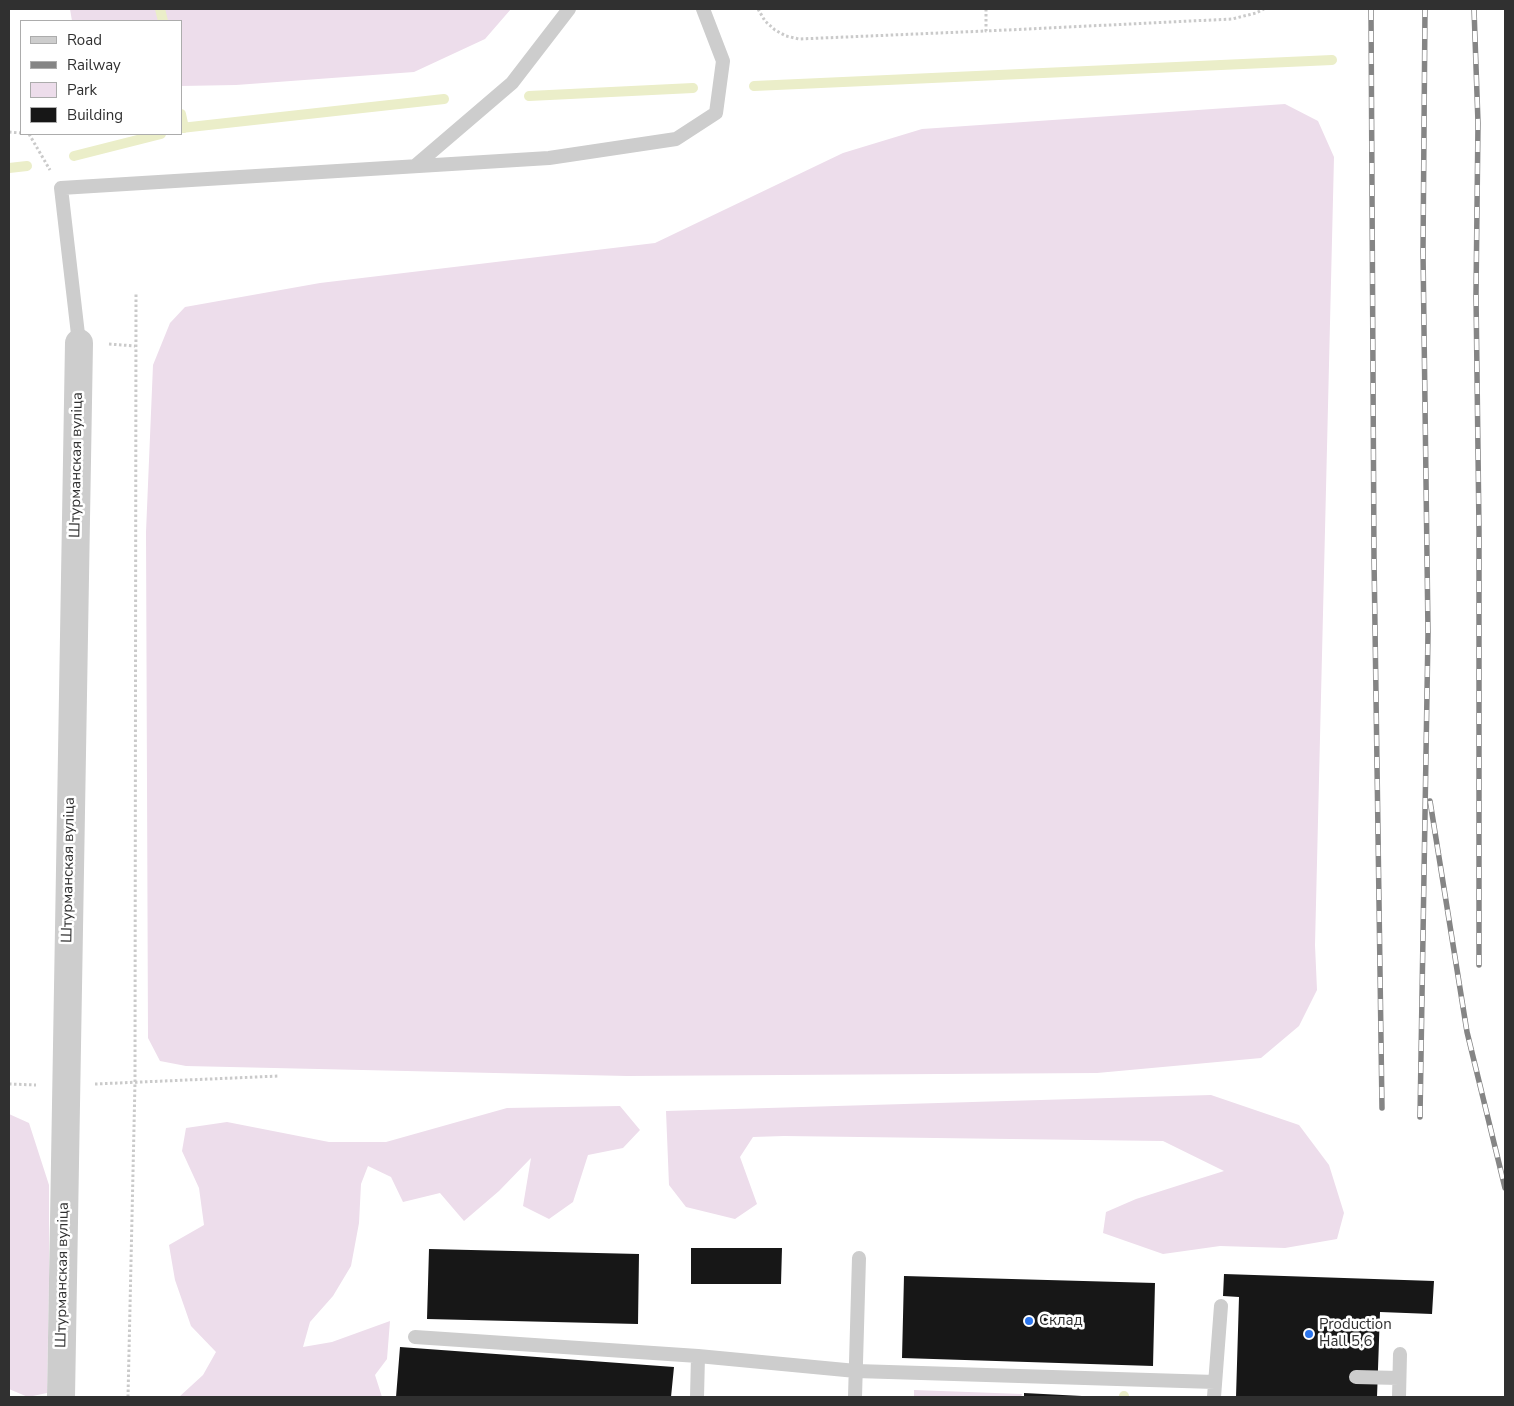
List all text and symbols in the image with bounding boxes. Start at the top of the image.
legend [20,20,182,135]
text: Road [67,30,102,50]
text: Railway [67,55,121,75]
text: Park [67,80,97,100]
text: Building [67,105,123,125]
street label: Штурманская вуліца [67,392,87,538]
street label: Штурманская вуліца [59,797,79,943]
street label: Штурманская вуліца [53,1202,73,1348]
place label: Склад [1039,1312,1083,1330]
marker: Склад [1023,1315,1035,1327]
place label: Production Hall 5,6 [1319,1316,1392,1351]
marker: Production Hall 5,6 [1303,1328,1315,1340]

